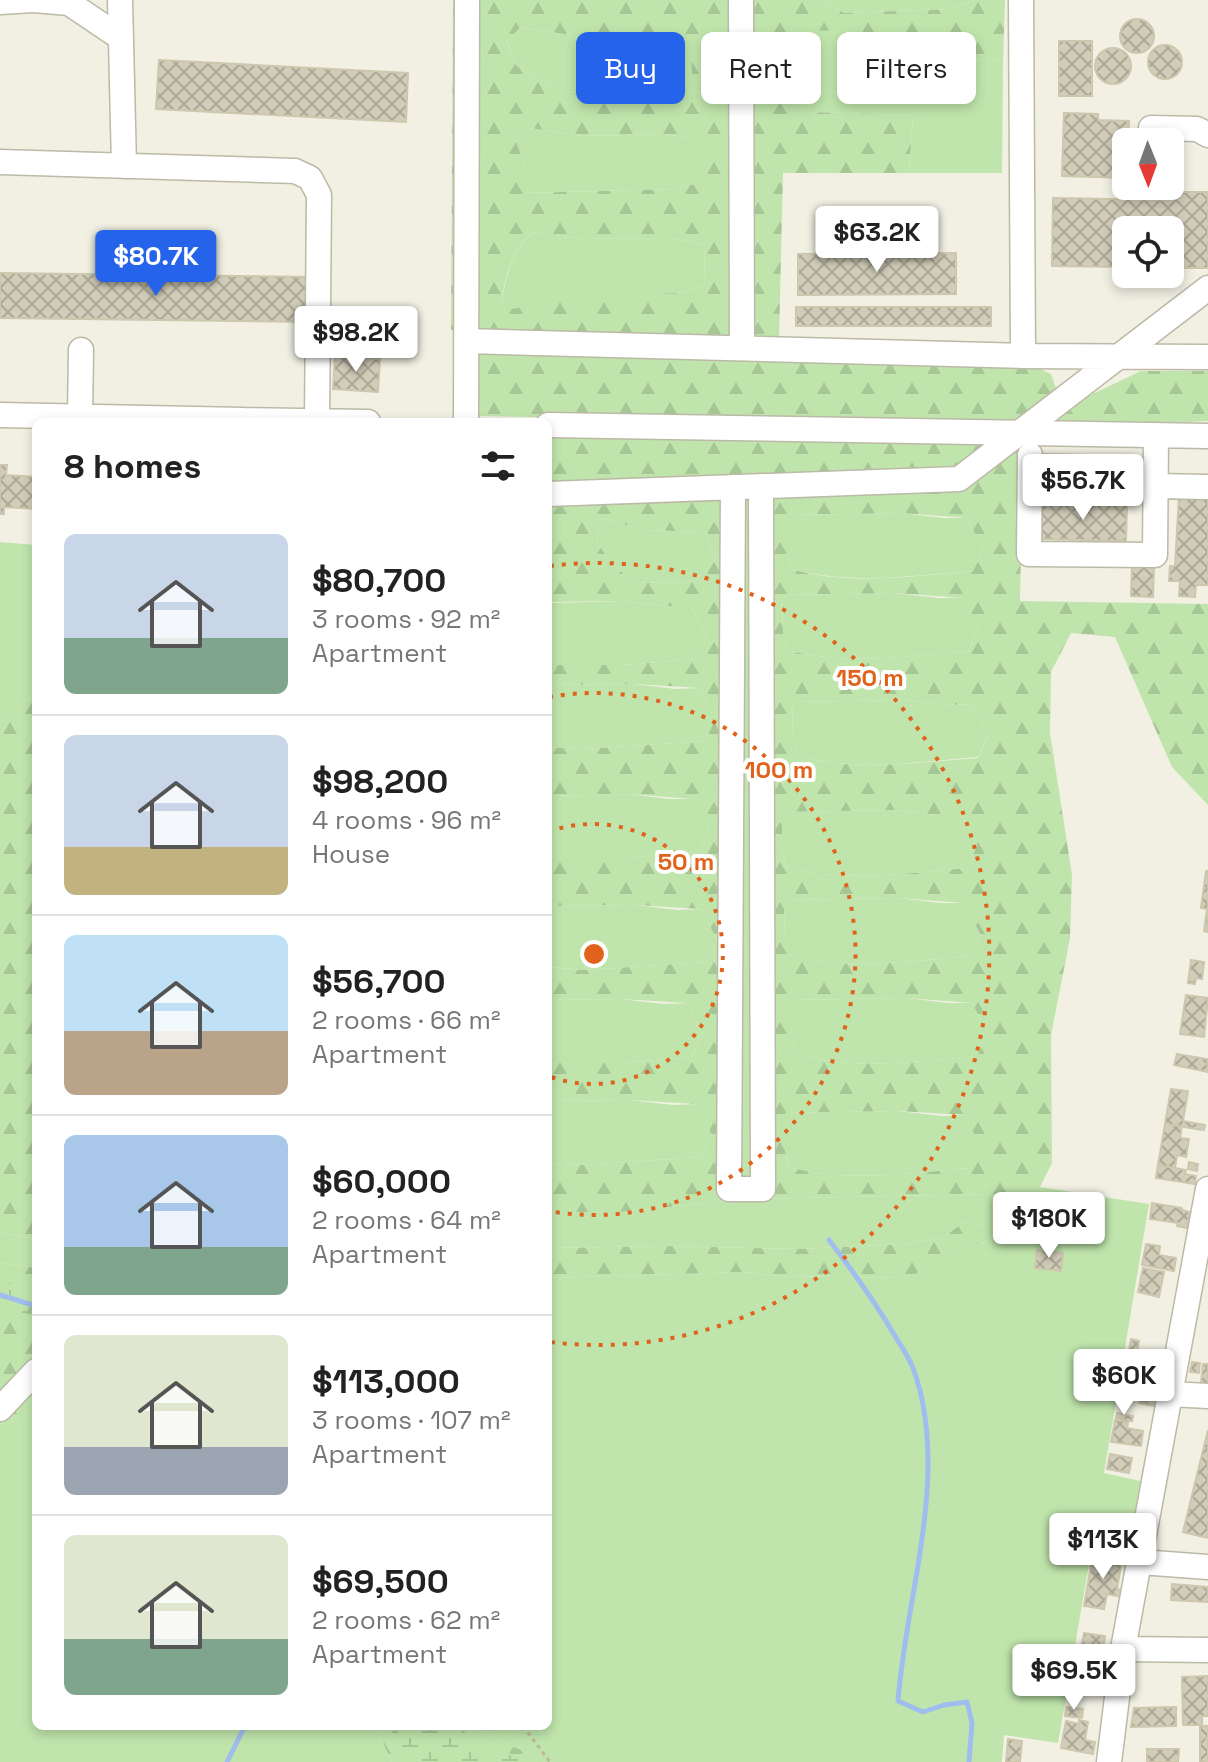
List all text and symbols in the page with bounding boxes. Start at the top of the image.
chip: Buy [576,32,685,104]
chip: Rent [701,32,821,104]
chip: Filters [837,32,976,104]
north arrow [1112,128,1184,200]
map controls [1112,128,1184,288]
pin: $63.2K [812,206,942,274]
text: $63.2K [833,215,921,249]
button: locate [1112,216,1184,288]
pin: $80.7K [91,230,221,298]
text: $80.7K [113,239,199,273]
pin: $98.2K [291,306,421,374]
text: $98.2K [313,315,399,349]
icon: filters [476,444,520,488]
text: 8 homes [64,445,201,488]
pin: $56.7K [1018,454,1148,522]
text: $56.7K [1041,463,1125,497]
text: $80,700 [312,559,446,602]
icon: home [128,566,224,662]
text: 3 rooms · 92 m² [312,602,500,636]
text: Apartment [312,636,447,670]
text: 150 m [836,662,904,693]
text: 100 m [745,754,813,785]
text: $98,200 [312,760,448,803]
icon: home [128,767,224,863]
text: 4 rooms · 96 m² [312,803,501,837]
text: House [312,837,390,871]
text: 50 m [658,846,714,877]
centre of rings [580,940,608,968]
text: $56,700 [312,960,446,1003]
icon: home [128,967,224,1063]
text: 2 rooms · 66 m² [312,1003,501,1037]
text: Apartment [312,1037,447,1071]
text: $60,000 [312,1160,451,1203]
icon: home [128,1167,224,1263]
pin: $180K [993,1192,1105,1260]
text: $180K [1011,1201,1087,1235]
text: 2 rooms · 64 m² [312,1203,501,1237]
text: Apartment [312,1237,447,1271]
pin: $60K [1077,1349,1171,1417]
text: $60K [1092,1358,1156,1392]
text: $113,000 [312,1360,460,1403]
icon: home [128,1367,224,1463]
text: 3 rooms · 107 m² [312,1403,510,1437]
text: Apartment [312,1437,447,1471]
pin: $113K [1047,1513,1159,1581]
text: $113K [1067,1522,1139,1556]
text: $69,500 [312,1560,449,1603]
icon: home [128,1567,224,1663]
text: 2 rooms · 62 m² [312,1603,500,1637]
text: Apartment [312,1637,447,1671]
pin: $69.5K [1009,1644,1139,1712]
text: $69.5K [1030,1653,1118,1687]

